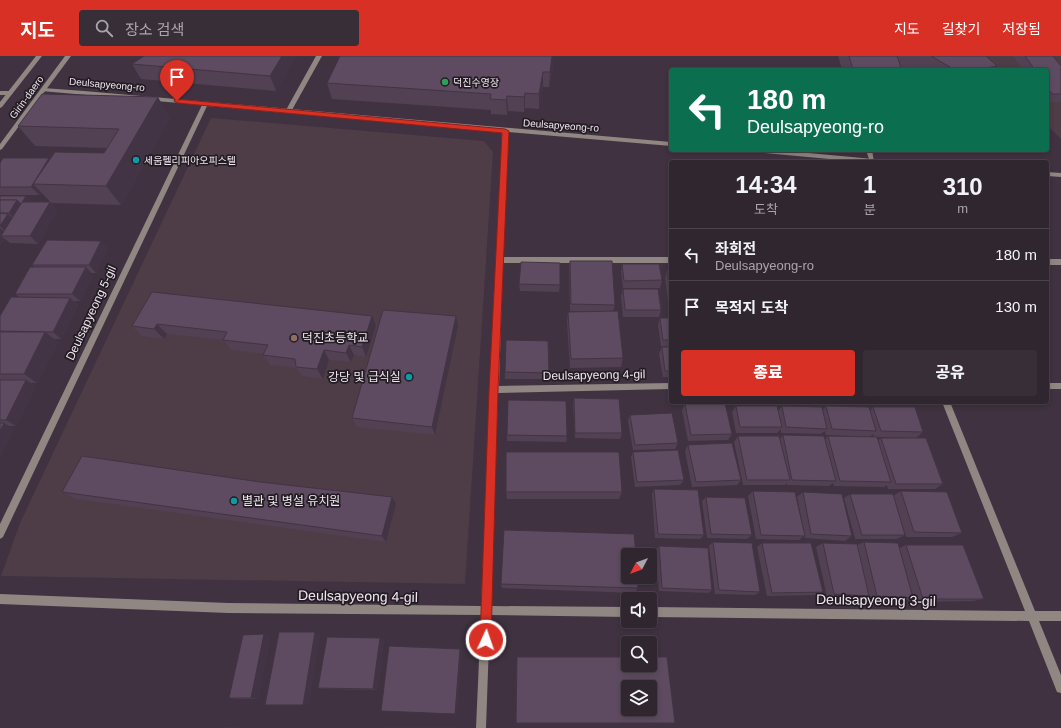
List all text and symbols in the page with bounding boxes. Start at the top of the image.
search box [79,10,359,46]
icon: search [93,17,115,39]
text: 지도 [20,20,55,41]
text: 장소 검색 [125,21,184,38]
text: 지도 [894,21,920,37]
text: 길찾기 [942,21,980,37]
text: 저장됨 [1002,21,1041,37]
pin [160,60,194,101]
icon: arrive [166,66,188,88]
street label: Girin-daero [7,73,46,121]
street label: Deulsapyeong-ro [69,76,146,93]
marker: 덕진수영장 [440,77,450,87]
place label: 덕진수영장 [453,77,499,88]
icon: left [681,84,733,136]
text: 180 m [747,84,826,115]
street label: Deulsapyeong-ro [523,117,600,134]
text: Deulsapyeong-ro [747,117,884,137]
marker: 세움펠리피아오피스텔 [131,155,141,165]
place label: 세움펠리피아오피스텔 [144,155,236,166]
text: 14:34 [735,171,797,198]
text: 1 [863,171,876,198]
text: 310 [943,173,983,200]
text: m [957,201,968,216]
text: 도착 [754,202,778,217]
text: 분 [864,202,876,217]
text: 좌회전 [715,240,756,257]
icon: left [681,244,703,266]
text: 180 m [995,246,1037,263]
text: Deulsapyeong-ro [715,258,814,273]
street label: Deulsapyeong 5-gil [63,263,119,363]
icon: arrive [681,296,703,318]
text: 130 m [995,298,1037,315]
text: 목적지 도착 [715,299,788,316]
place label: 덕진초등학교 [302,331,368,345]
marker: 덕진초등학교 [289,333,299,343]
button: 종료 [681,350,855,396]
button: 공유 [863,350,1037,396]
street label: Deulsapyeong 4-gil [543,367,645,383]
place label: 강당 및 급식실 [328,370,401,384]
marker: 강당 및 급식실 [404,372,414,382]
place label: 별관 및 병설 유치원 [242,494,340,508]
marker: 별관 및 병설 유치원 [229,496,239,506]
north arrow [621,548,657,584]
map controls [621,548,657,716]
street label: Deulsapyeong 4-gil [298,587,418,605]
street label: Deulsapyeong 3-gil [816,591,936,609]
button: sound [621,592,657,628]
position arrow [465,619,507,661]
button: search [621,636,657,672]
button: layers [621,680,657,716]

